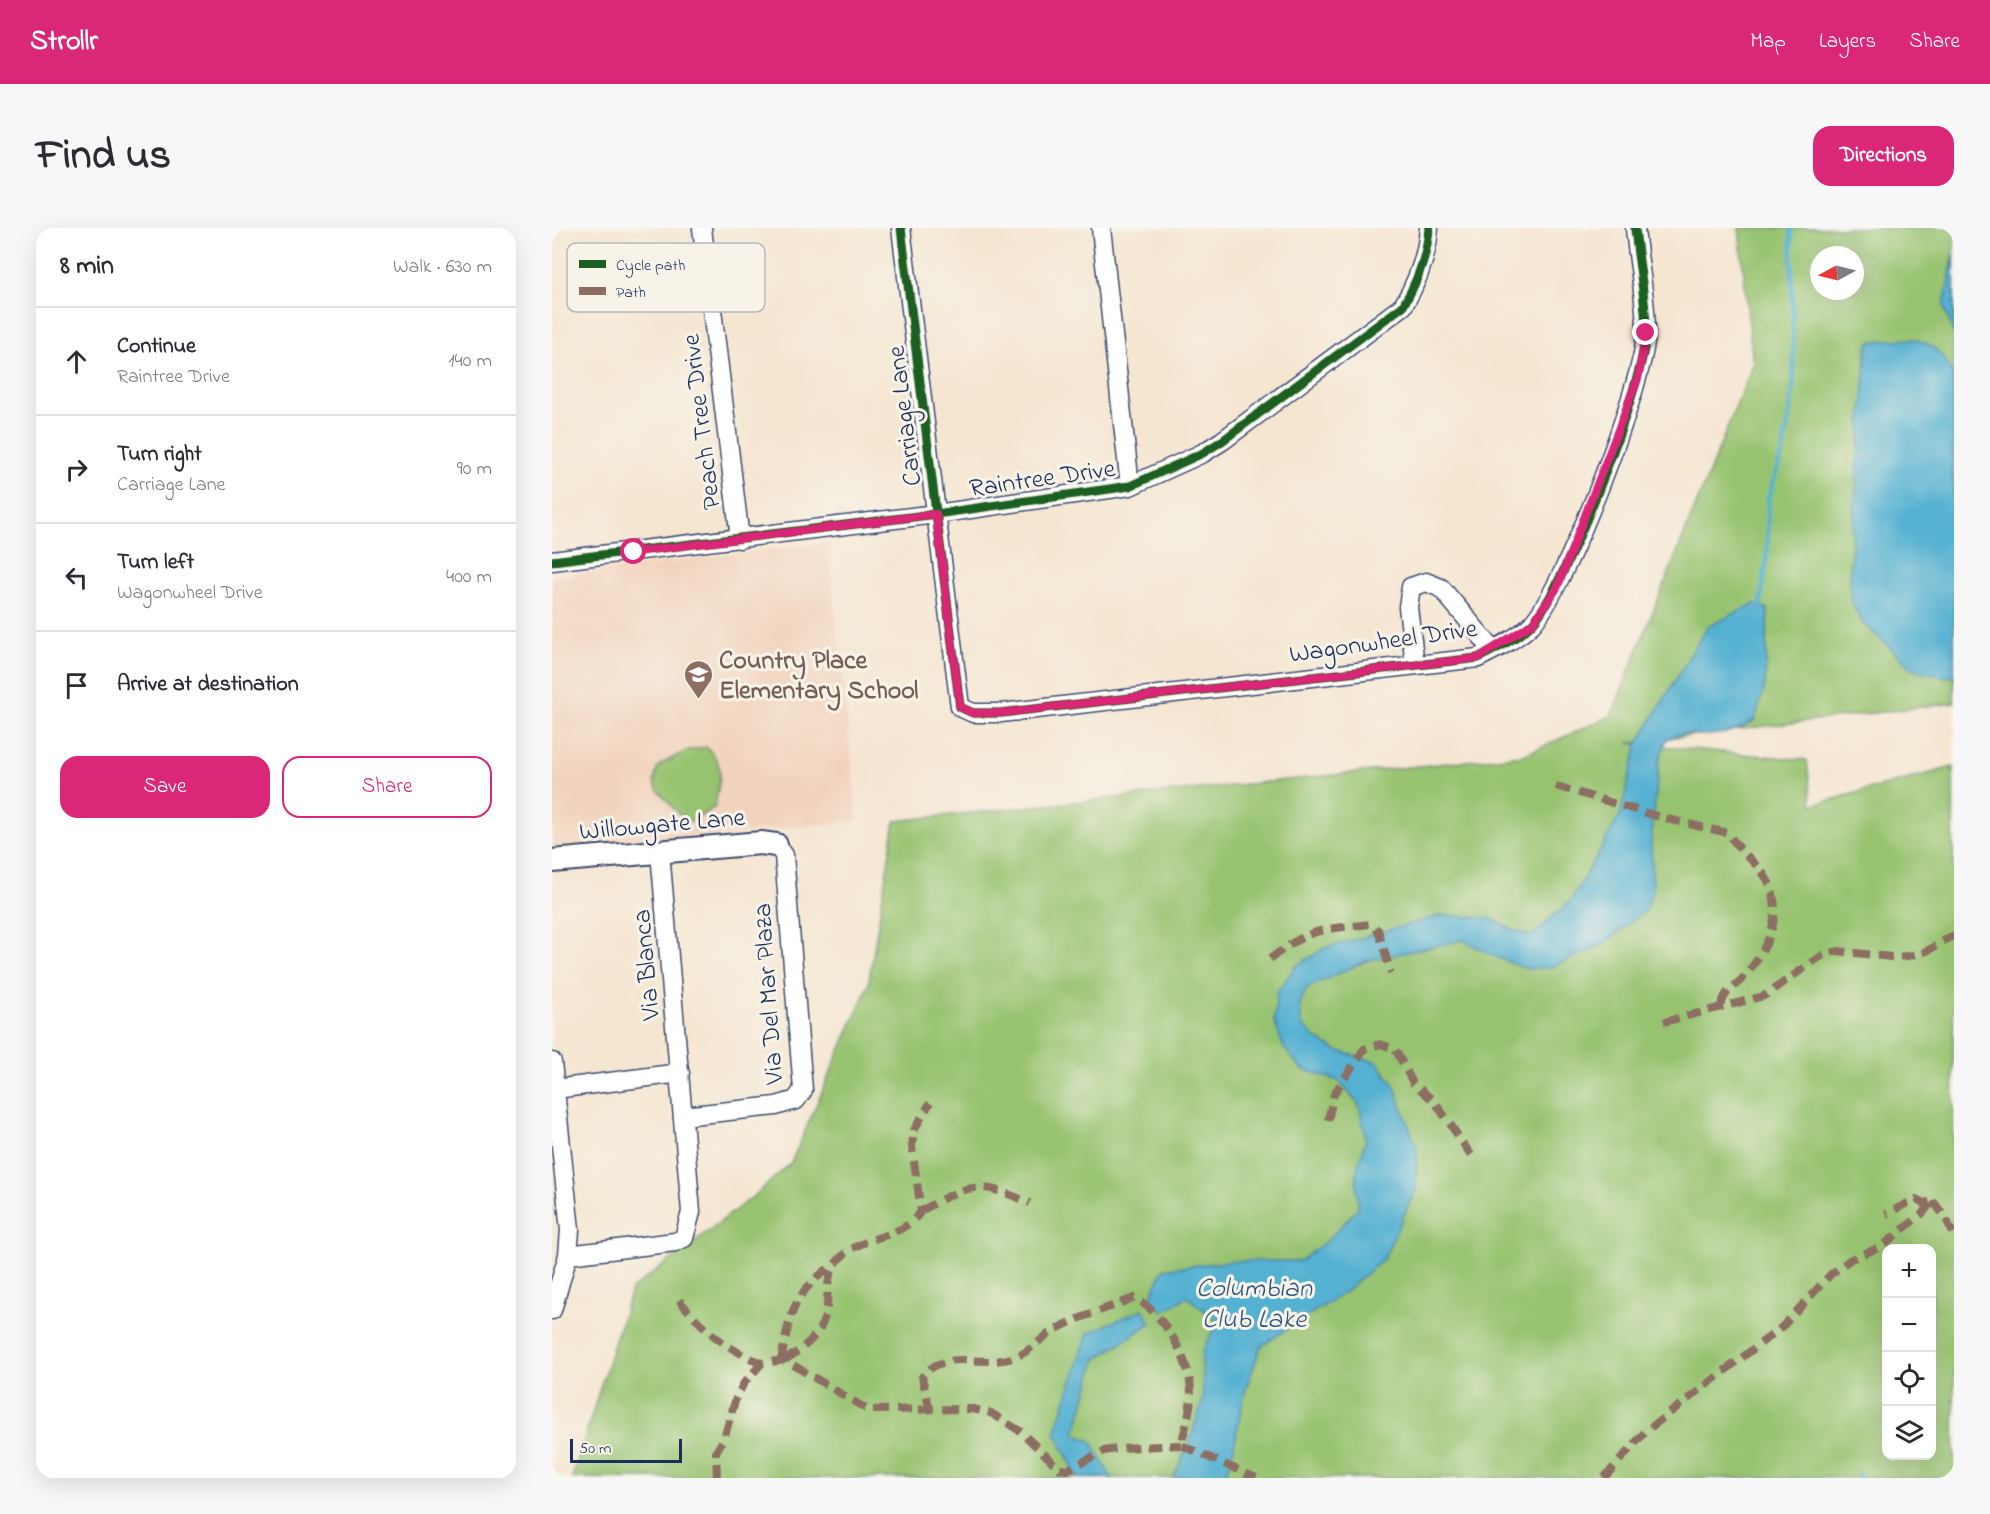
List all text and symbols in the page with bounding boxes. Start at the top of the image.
text: Strollr [30,22,98,63]
text: Map [1750,27,1786,57]
text: Layers [1819,27,1876,57]
text: Share [1909,27,1960,57]
text: Find us [36,126,171,187]
button: Directions [1813,126,1954,186]
legend [567,243,765,312]
north arrow [1810,246,1864,300]
text: 8 min [60,248,114,286]
text: Walk · 630 m [393,253,492,282]
text: Cycle path [616,254,685,278]
text: Path [616,281,646,305]
route end [1632,319,1658,345]
text: Continue [117,331,196,363]
street label: Peach Tree Drive [673,331,733,512]
street label: Carriage Lane [878,343,933,488]
icon: ahead [60,345,93,378]
text: 140 m [448,347,492,376]
text: Raintree Drive [117,363,230,392]
text: Turn right [117,439,202,471]
street label: Raintree Drive [967,451,1118,509]
icon: right [60,453,93,486]
text: 90 m [457,455,492,484]
text: Carriage Lane [117,471,226,500]
route start [620,538,646,564]
text: Turn left [117,547,194,579]
icon: left [60,561,93,594]
text: 400 m [446,563,492,592]
text: Wagonwheel Drive [117,579,263,608]
street label: Wagonwheel Drive [1287,611,1480,675]
place label: Country Place Elementary School [719,643,918,711]
school or university icon: Country Place Elementary School [682,658,714,700]
icon: arrive [60,669,93,702]
text: Arrive at destination [117,669,299,701]
button: Save [60,756,270,818]
button: Share [282,756,492,818]
street label: Willowgate Lane [578,800,747,852]
street label: Via Del Mar Plaza [745,902,795,1087]
street label: Via Blanca [624,908,672,1023]
map controls [1882,1244,1936,1460]
button: + [1882,1244,1936,1298]
water label: Columbian Club Lake [1196,1270,1313,1340]
button: − [1882,1298,1936,1352]
button: locate [1882,1352,1936,1406]
button: layers [1882,1406,1936,1460]
scale bar [570,1436,682,1464]
text: 50 m [579,1437,611,1461]

